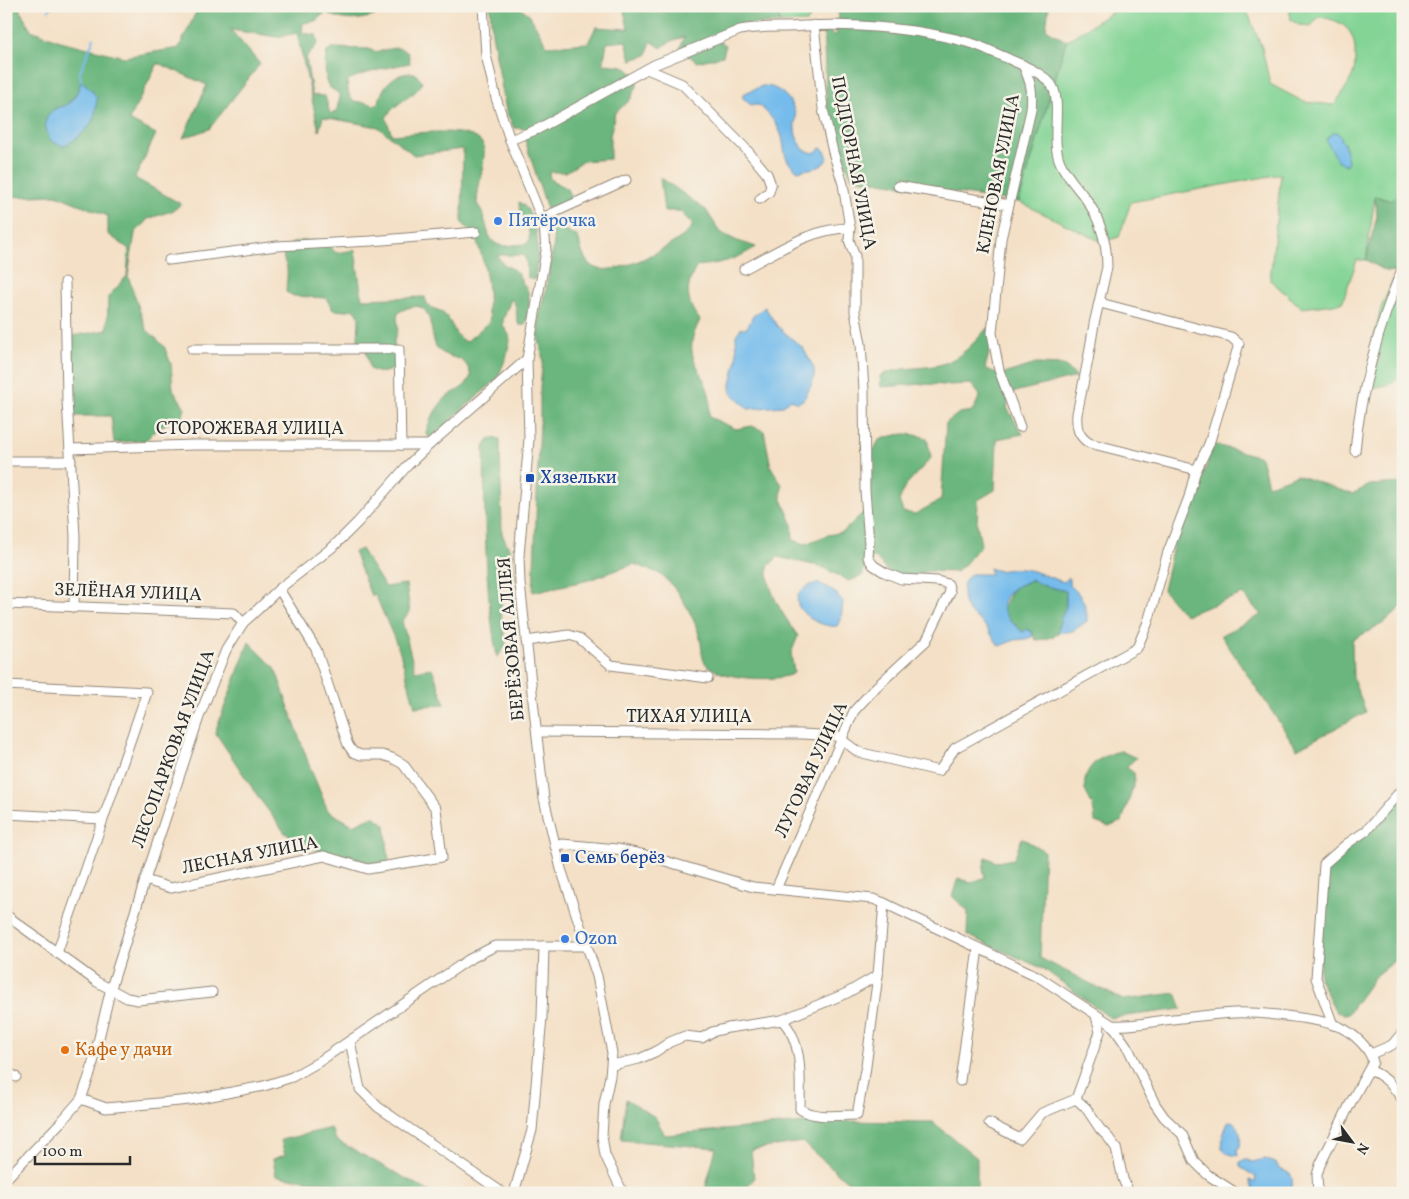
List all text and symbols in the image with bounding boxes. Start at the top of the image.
street label: ПОДГОРНАЯ УЛИЦА [824,74,882,252]
street label: КЛЕНОВАЯ УЛИЦА [971,91,1027,256]
place label: Пятёрочка [508,209,596,234]
marker: Пятёрочка [492,215,504,227]
street label: СТОРОЖЕВАЯ УЛИЦА [156,417,344,442]
place label: Хязельки [540,466,617,491]
marker: Хязельки [524,472,536,484]
street label: БЕРЁЗОВАЯ АЛЛЕЯ [492,556,532,722]
street label: ЗЕЛЁНАЯ УЛИЦА [54,578,203,608]
street label: ЛЕСОПАРКОВАЯ УЛИЦА [126,646,222,852]
street label: ЛУГОВАЯ УЛИЦА [769,697,855,842]
street label: ТИХАЯ УЛИЦА [626,705,752,730]
street label: ЛЕСНАЯ УЛИЦА [180,830,321,881]
place label: Семь берёз [575,846,665,871]
marker: Семь берёз [559,852,571,864]
place label: Ozon [575,927,618,952]
marker: Ozon [559,933,571,945]
place label: Кафе у дачи [75,1038,172,1063]
marker: Кафе у дачи [59,1044,71,1056]
north arrow [1326,1116,1376,1166]
scale bar [35,1134,130,1166]
text: N [1351,1139,1373,1157]
text: 100 m [42,1142,82,1163]

